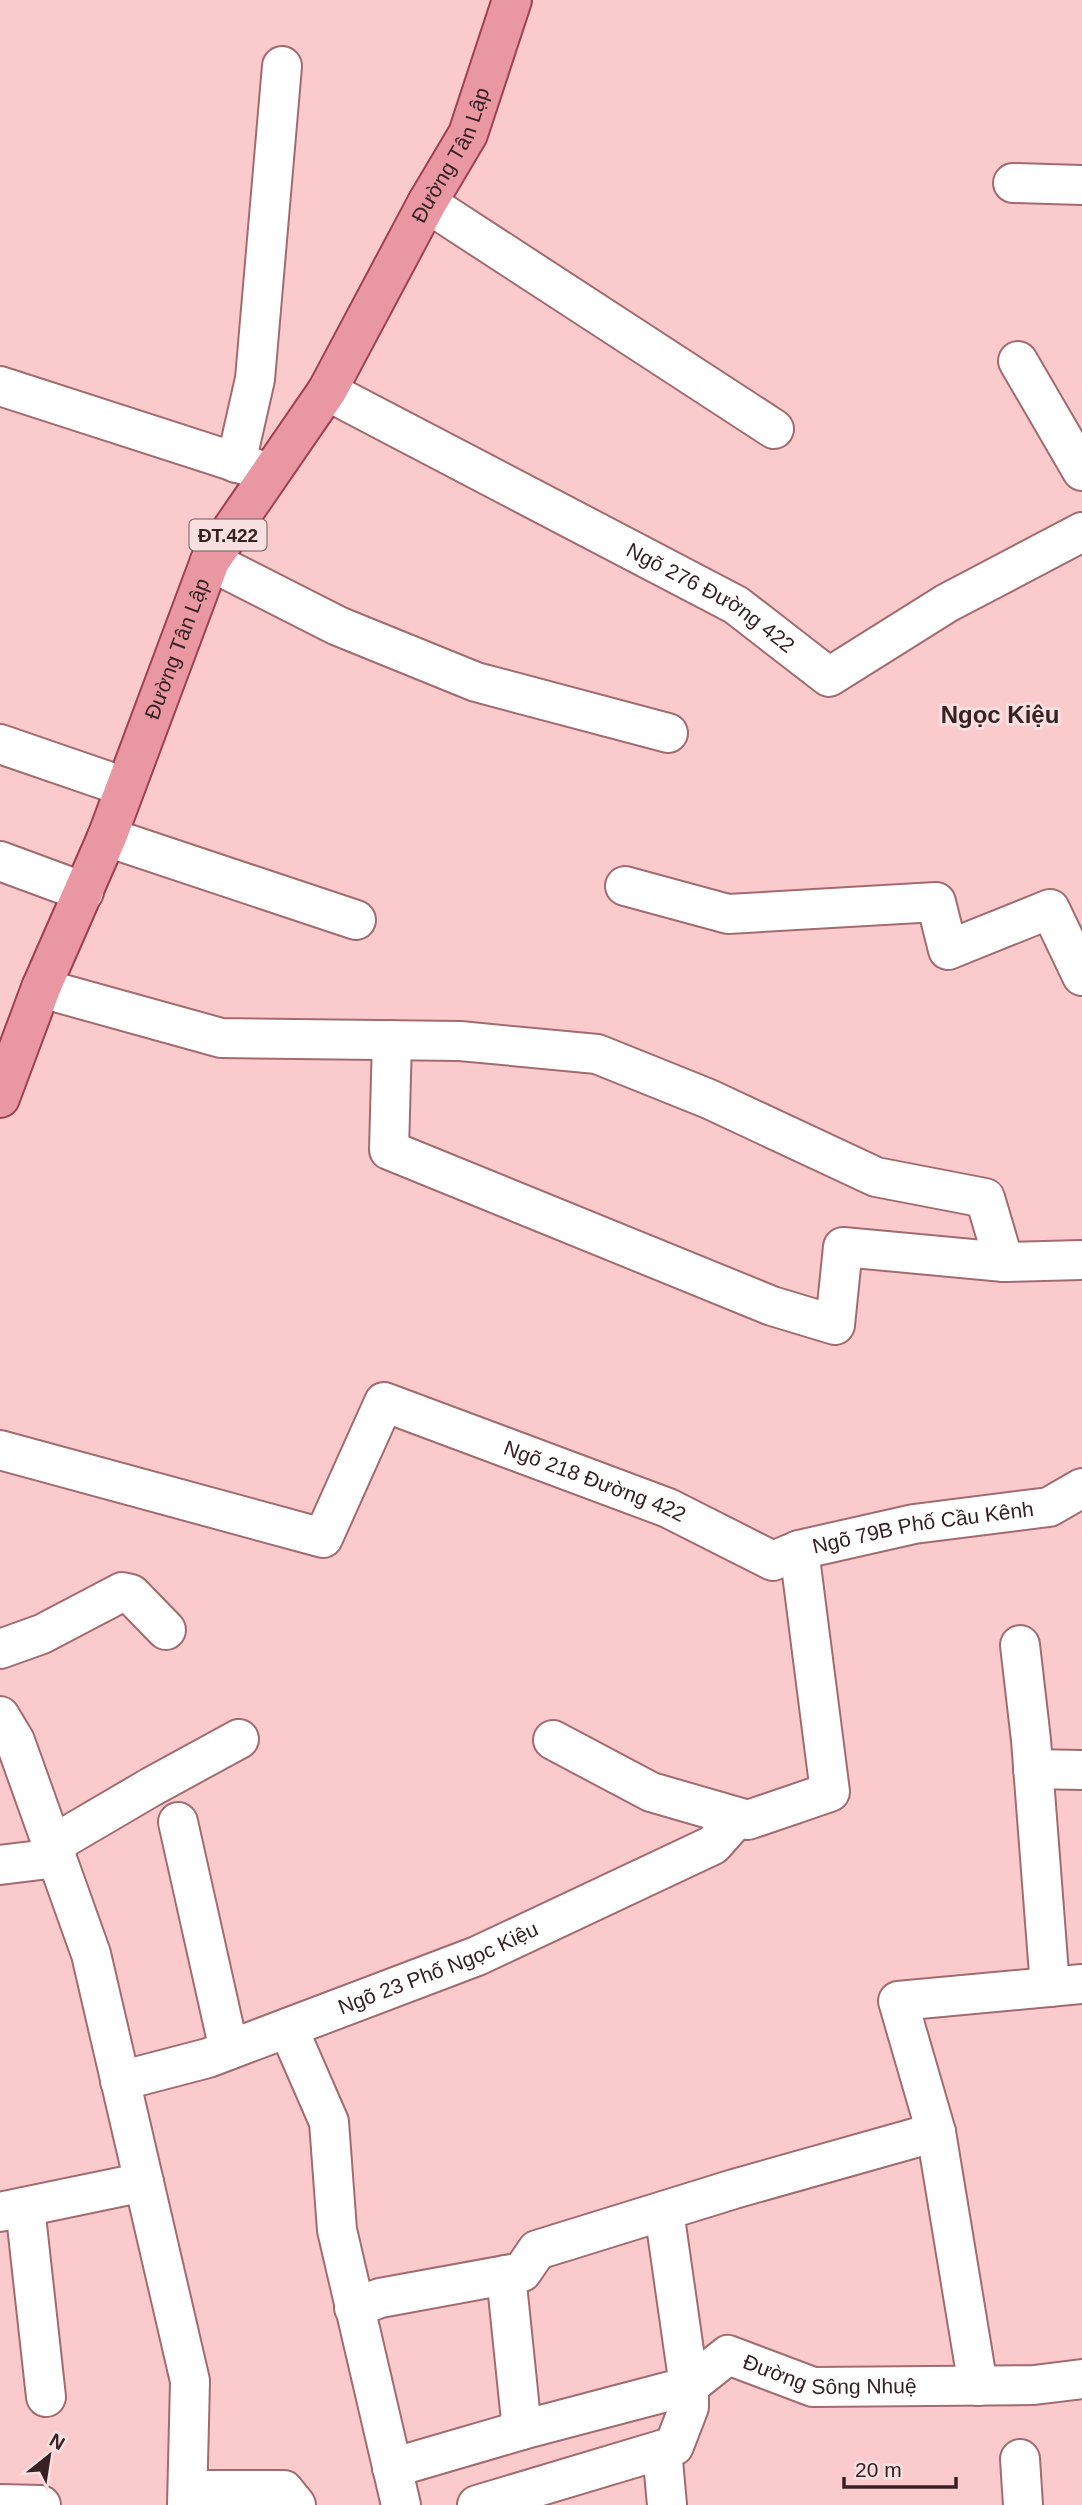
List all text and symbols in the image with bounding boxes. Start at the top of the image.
street label: Đường Tân Lập [407,85,493,226]
road number: ĐT.422 [190,520,266,550]
street label: Ngõ 276 Đường 422 [623,538,799,657]
street label: Đường Tân Lập [140,575,214,722]
district label: Ngọc Kiệu [941,701,1059,728]
street label: Ngõ 218 Đường 422 [501,1436,690,1526]
street label: Ngõ 79B Phố Cầu Kênh [810,1497,1035,1558]
street label: Ngõ 23 Phố Ngọc Kiệu [335,1917,542,2019]
street label: Đường Sông Nhuệ [740,2350,917,2398]
north arrow [14,2421,84,2491]
text: N [46,2429,68,2454]
scale bar [844,2446,956,2490]
text: 20 m [855,2458,902,2481]

